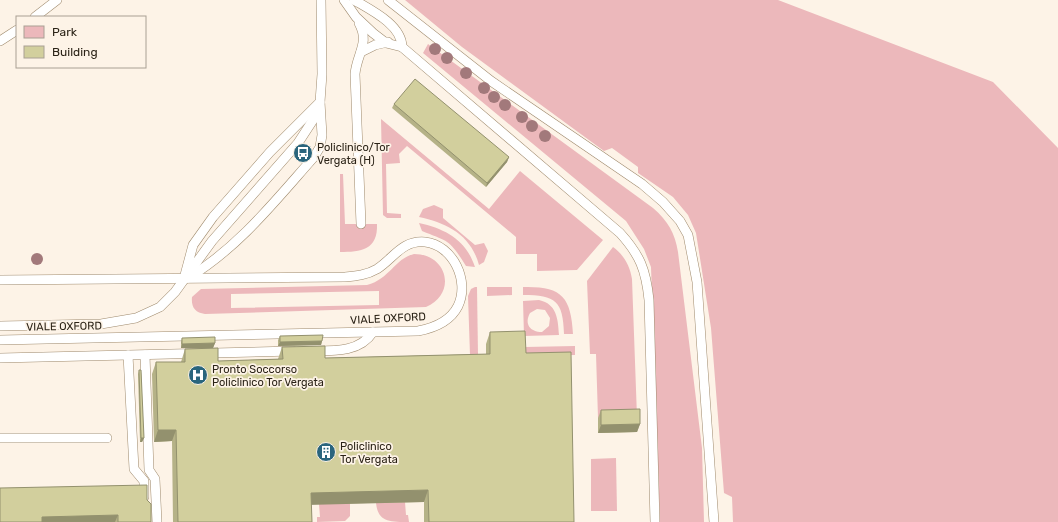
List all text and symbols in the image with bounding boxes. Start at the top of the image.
legend [16,16,146,68]
text: Park [52,25,78,39]
text: Building [52,45,98,59]
place label: Policlinico/Tor Vergata (H) [317,141,391,167]
bus stop icon: Policlinico/Tor Vergata (H) [292,142,314,164]
street label: VIALE OXFORD [350,310,426,327]
street label: VIALE OXFORD [26,319,102,334]
place label: Pronto Soccorso Policlinico Tor Vergata [212,363,324,389]
hospital icon: Pronto Soccorso Policlinico Tor Vergata [187,364,209,386]
place label: Policlinico Tor Vergata [340,440,398,466]
building icon: Policlinico Tor Vergata [315,441,337,463]

